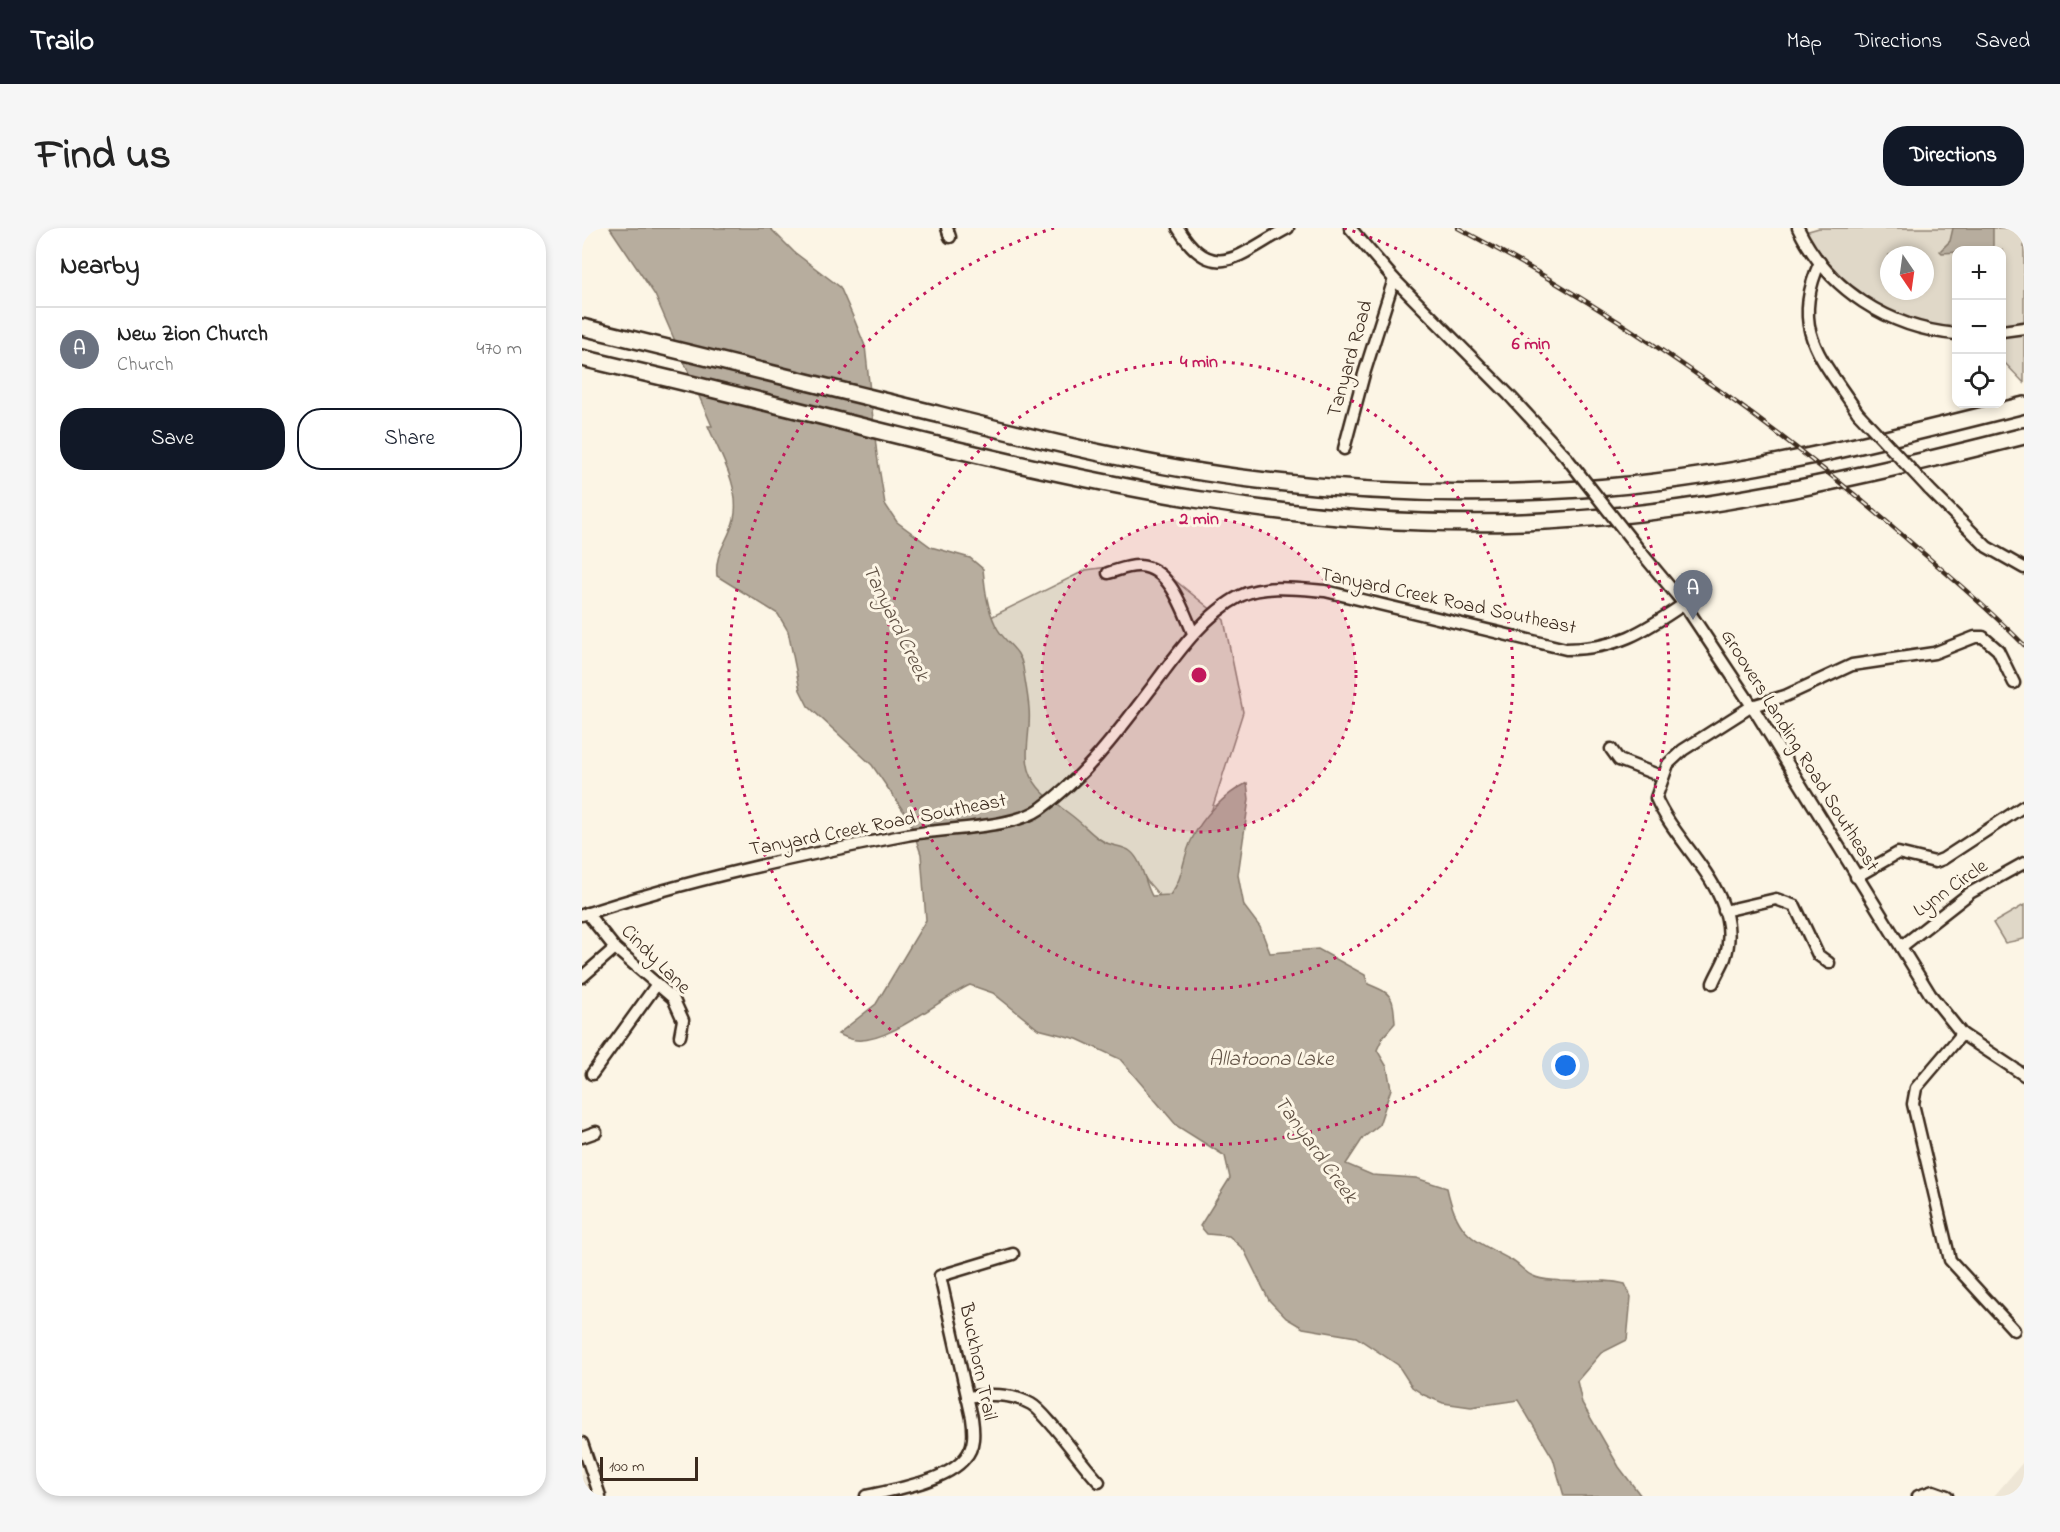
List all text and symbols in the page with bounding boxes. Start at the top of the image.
text: Trailo [30,22,94,63]
text: Map [1786,27,1822,57]
text: Directions [1855,27,1942,57]
text: Saved [1975,27,2030,57]
text: Find us [36,126,171,187]
button: Directions [1883,126,2024,186]
north arrow [1880,246,1934,300]
map controls [1952,246,2006,408]
button: + [1952,246,2006,300]
text: Nearby [60,248,139,286]
street label: Tanyard Road [1321,297,1381,421]
button: − [1952,300,2006,354]
text: New Zion Church [117,319,268,351]
text: 6 min [1512,332,1550,358]
text: A [73,335,86,364]
text: 470 m [476,335,522,364]
text: 4 min [1180,350,1218,376]
text: Church [117,351,173,380]
button: locate [1952,354,2006,408]
button: Save [60,408,285,470]
button: Share [297,408,522,470]
text: 2 min [1178,507,1219,533]
water label: Tanyard Creek [854,560,937,687]
street label: Tanyard Creek Road Southeast [1317,561,1579,643]
pin: A [1674,570,1712,620]
street label: Groovers Landing Road Southeast [1711,624,1886,879]
centre of rings [1189,665,1209,685]
street label: Tanyard Creek Road Southeast [747,787,1009,865]
street label: Lynn Circle [1908,853,1994,925]
street label: Cindy Lane [613,918,697,1002]
water label: Allatoona Lake [1209,1045,1335,1075]
your location [1551,1051,1580,1080]
water label: Tanyard Creek [1266,1090,1365,1211]
street label: Buckhorn Trail [950,1300,1004,1423]
scale bar [600,1454,698,1482]
text: 100 m [609,1455,644,1479]

